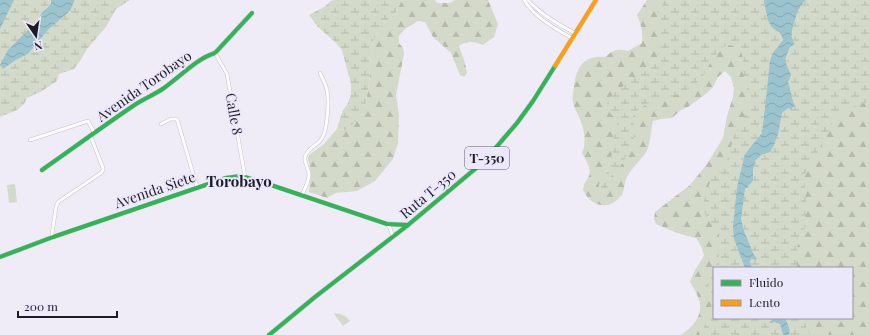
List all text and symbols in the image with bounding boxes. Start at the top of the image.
north arrow [16,16,56,56]
text: N [33,38,44,54]
street label: Avenida Torobayo [92,46,195,126]
street label: Calle 8 [221,91,248,136]
road number: T-350 [465,147,509,169]
street label: Ruta T-350 [396,165,460,223]
street label: Avenida Siete [111,167,198,213]
district label: Torobayo [206,171,272,191]
legend [713,267,853,319]
text: Fluido [749,274,784,290]
scale bar [18,293,117,319]
text: Lento [749,294,781,310]
text: 200 m [24,298,58,314]

